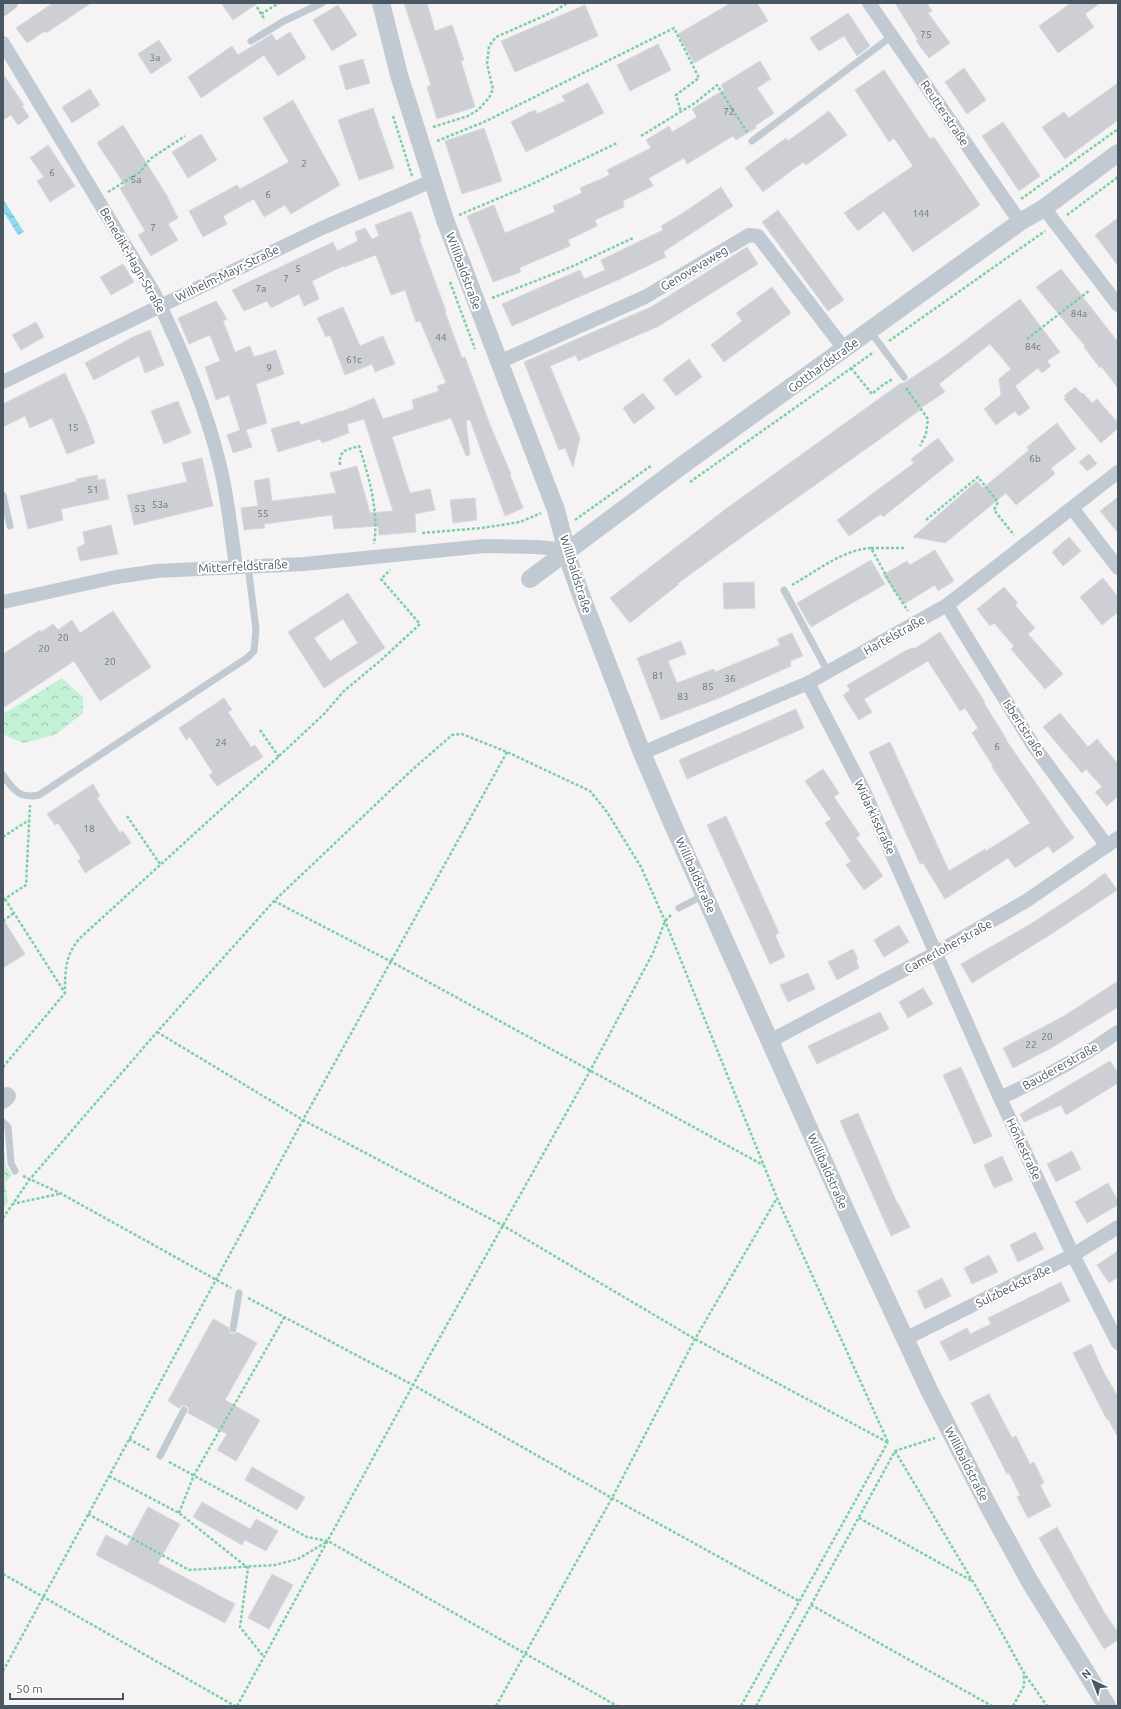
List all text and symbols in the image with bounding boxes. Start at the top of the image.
house number: 75 [920,29,932,40]
house number: 3a [150,52,160,63]
street label: Reutterstraße [918,78,972,148]
house number: 72 [723,106,735,117]
house number: 2 [301,158,307,169]
house number: 6 [49,167,55,178]
house number: 5a [131,174,141,185]
house number: 6 [265,189,271,200]
street label: Benedikt-Hagn-Straße [98,205,168,315]
house number: 144 [913,208,930,219]
house number: 7 [150,222,156,233]
street label: Willibaldstraße [444,231,484,311]
street label: Wilhelm-Mayr-Straße [173,242,281,304]
street label: Genovevaweg [658,243,730,293]
house number: 5 [295,263,301,274]
house number: 7 [283,273,289,284]
house number: 7a [256,283,266,294]
house number: 84a [1071,308,1087,319]
house number: 44 [435,332,447,343]
street label: Gotthardstraße [785,335,861,395]
house number: 84c [1025,341,1041,352]
house number: 61c [346,354,362,365]
house number: 9 [266,362,272,373]
house number: 15 [67,422,79,433]
house number: 6b [1029,453,1041,464]
house number: 51 [87,484,99,495]
house number: 53a [152,499,168,510]
house number: 53 [134,503,146,514]
house number: 55 [257,508,269,519]
street label: Willibaldstraße [558,533,594,615]
street label: Mitterfeldstraße [198,557,288,575]
street label: Hartelstraße [861,613,927,657]
house number: 20 [57,632,69,643]
house number: 20 [38,643,50,654]
house number: 20 [104,656,116,667]
house number: 81 [652,670,664,681]
house number: 36 [724,673,736,684]
house number: 85 [702,681,714,692]
house number: 83 [677,691,689,702]
street label: Isbertstraße [1001,697,1047,759]
house number: 24 [215,737,227,748]
house number: 6 [994,741,1000,752]
street label: Widarkisstraße [852,778,898,856]
house number: 18 [83,823,95,834]
street label: Willibaldstraße [674,835,718,915]
street label: Camerloherstraße [902,917,994,975]
house number: 20 [1041,1031,1053,1042]
house number: 22 [1025,1039,1037,1050]
street label: Baudererstraße [1020,1040,1100,1092]
street label: Hönlestraße [1004,1116,1044,1182]
street label: Willibaldstraße [806,1131,850,1211]
street label: Sulzbeckstraße [973,1262,1053,1310]
street label: Willibaldstraße [943,1425,991,1503]
north arrow [1073,1661,1113,1701]
text: N [1079,1666,1093,1681]
scale bar [10,1675,123,1701]
text: 50 m [16,1682,43,1695]

